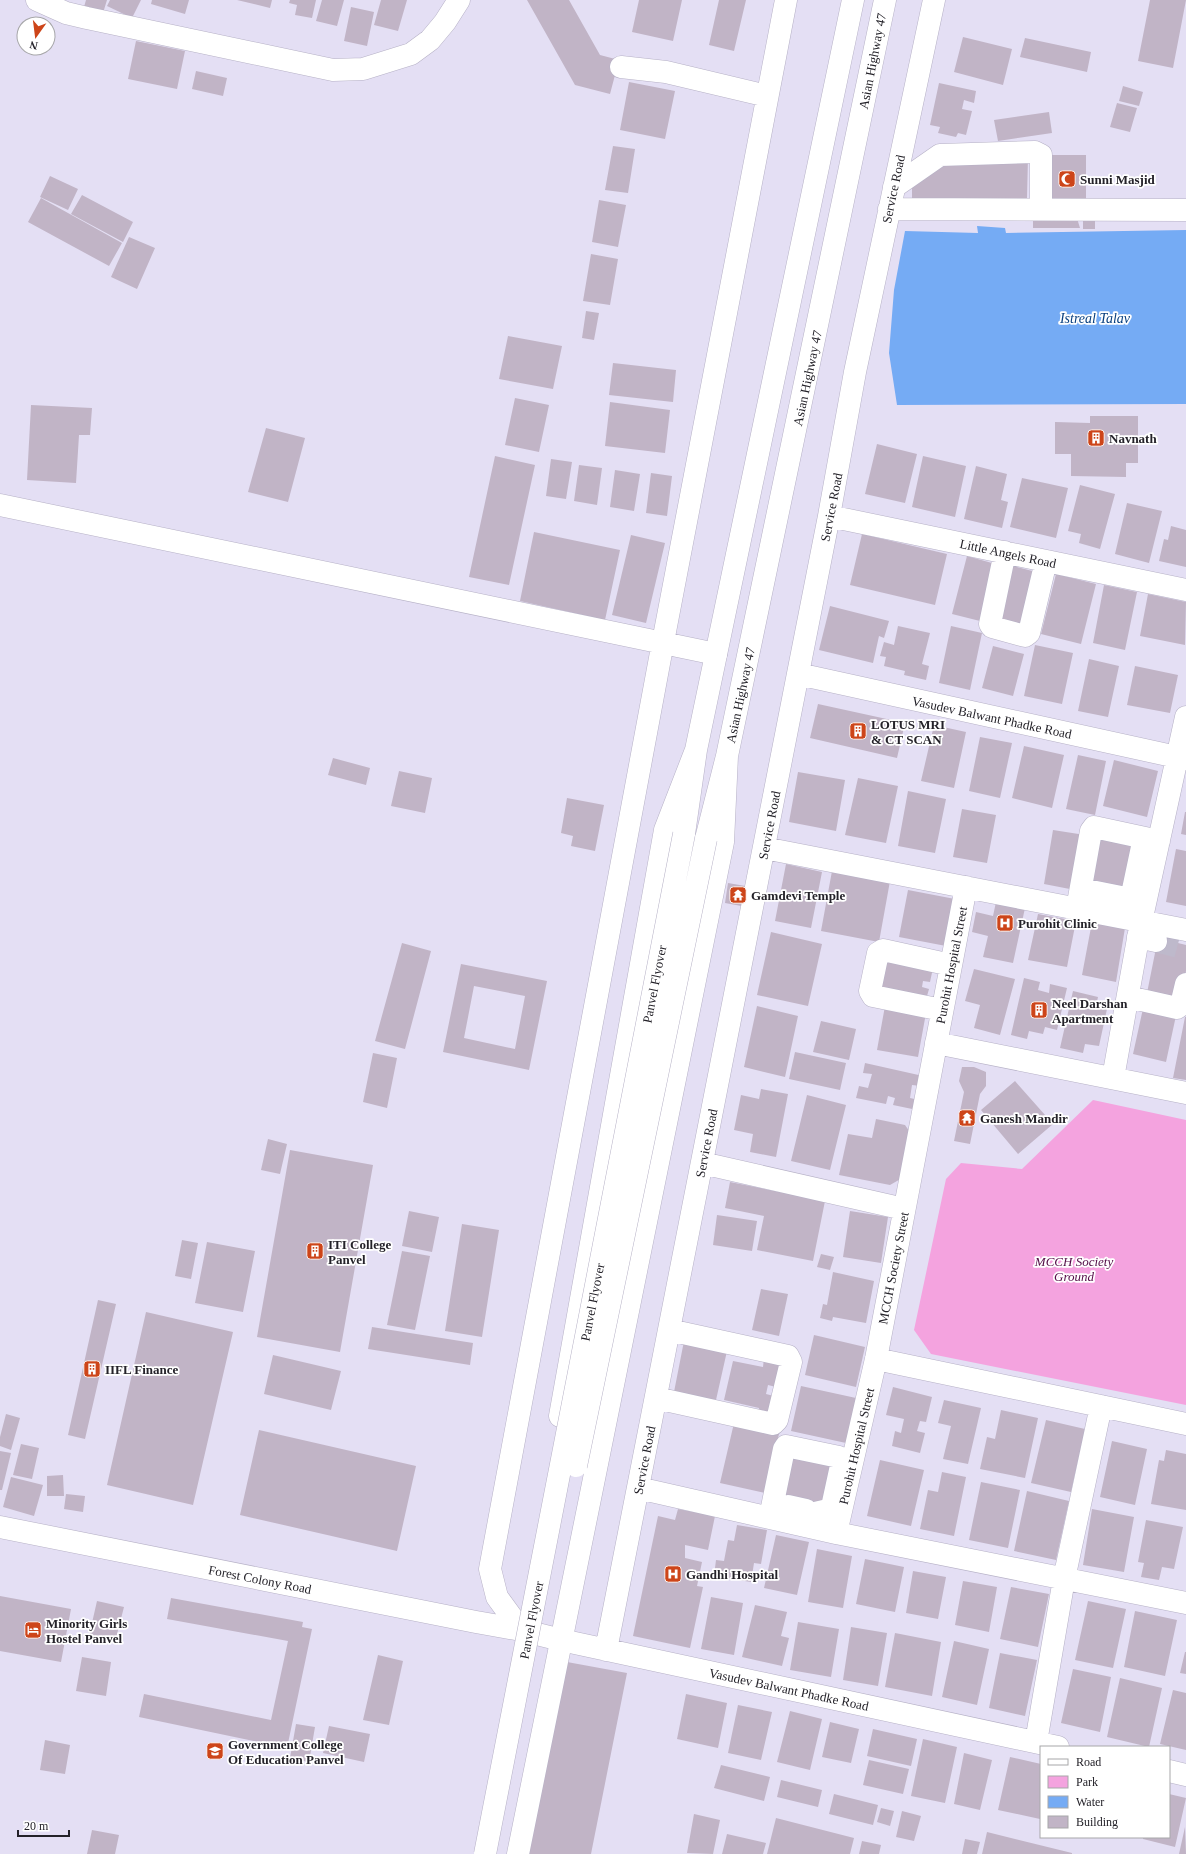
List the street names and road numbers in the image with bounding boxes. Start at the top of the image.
street label: Asian Highway 47 [856,11,889,110]
street label: Service Road [879,153,908,225]
street label: Asian Highway 47 [790,328,825,427]
street label: Service Road [817,471,846,543]
street label: Little Angels Road [958,536,1058,571]
street label: Asian Highway 47 [723,645,758,744]
street label: Vasudev Balwant Phadke Road [911,693,1074,742]
street label: Service Road [755,789,784,861]
street label: Purohit Hospital Street [933,905,970,1025]
street label: Panvel Flyover [640,943,670,1024]
street label: Service Road [692,1107,721,1179]
street label: MCCH Society Street [875,1210,912,1326]
street label: Panvel Flyover [578,1261,608,1342]
street label: Purohit Hospital Street [836,1386,877,1506]
street label: Service Road [630,1424,659,1496]
street label: Forest Colony Road [207,1562,313,1597]
street label: Panvel Flyover [517,1579,547,1660]
street label: Vasudev Balwant Phadke Road [708,1665,871,1714]

